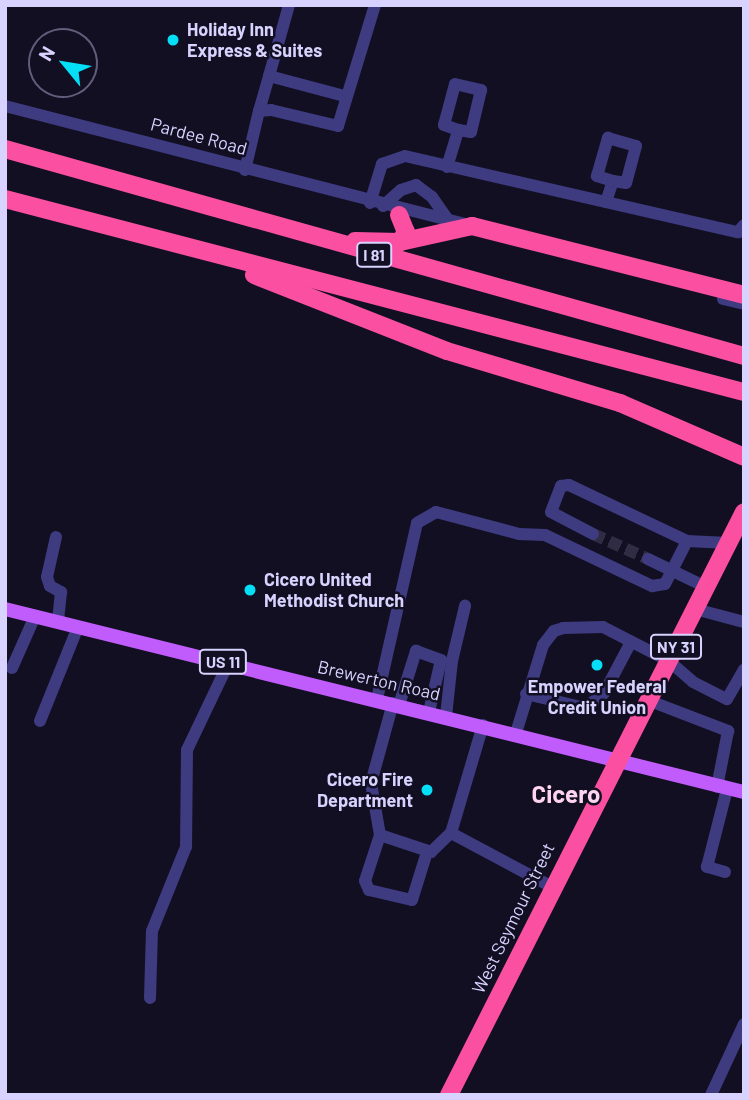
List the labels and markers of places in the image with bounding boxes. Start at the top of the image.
place label: Holiday Inn Express & Suites [187,19,322,61]
marker: Holiday Inn Express & Suites [165,32,181,48]
place label: Cicero United Methodist Church [264,569,404,612]
marker: Cicero United Methodist Church [242,582,258,598]
marker: Empower Federal Credit Union [589,657,605,673]
place label: Empower Federal Credit Union [528,676,666,718]
place label: Cicero Fire Department [317,769,413,812]
marker: Cicero Fire Department [419,782,435,798]

